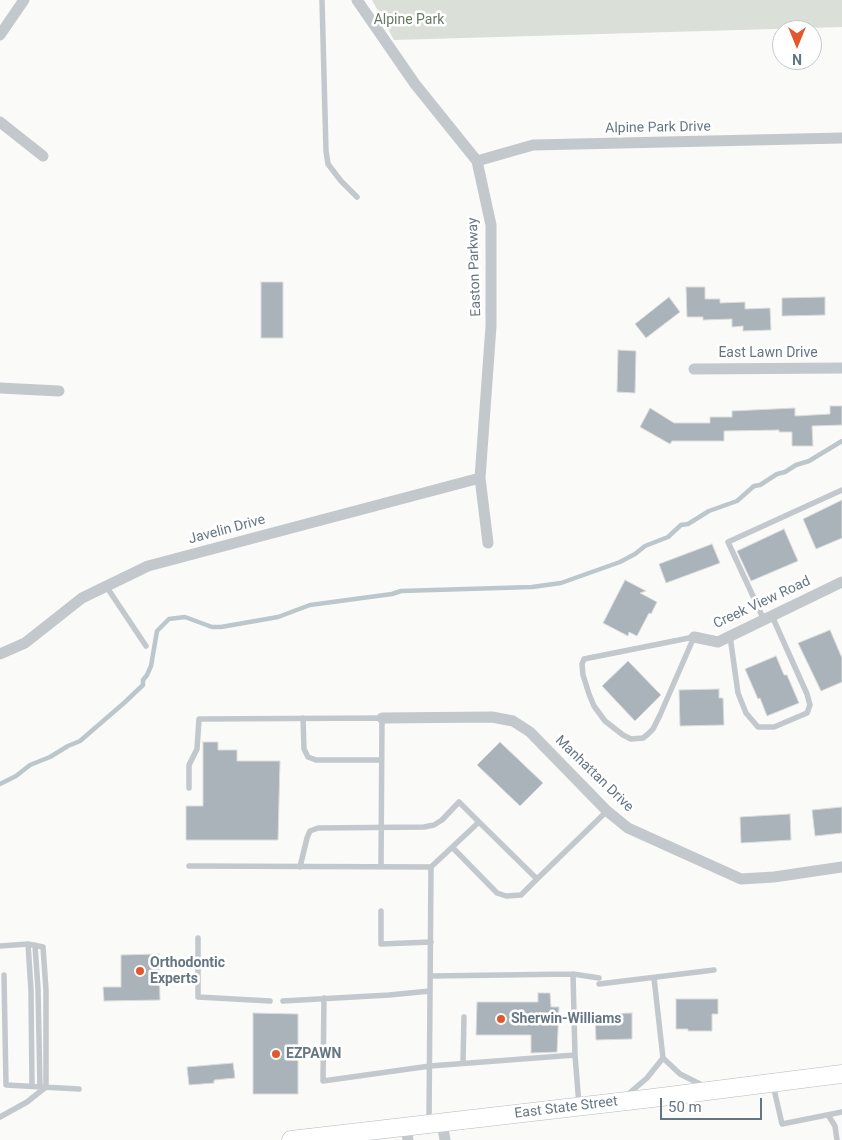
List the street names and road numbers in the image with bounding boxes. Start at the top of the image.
street label: Alpine Park Drive [605,119,711,137]
street label: Easton Parkway [465,217,485,317]
street label: East Lawn Drive [718,345,818,361]
street label: Javelin Drive [187,512,267,548]
street label: Creek View Road [711,573,813,633]
street label: Manhattan Drive [551,732,637,816]
street label: East State Street [513,1093,619,1123]

